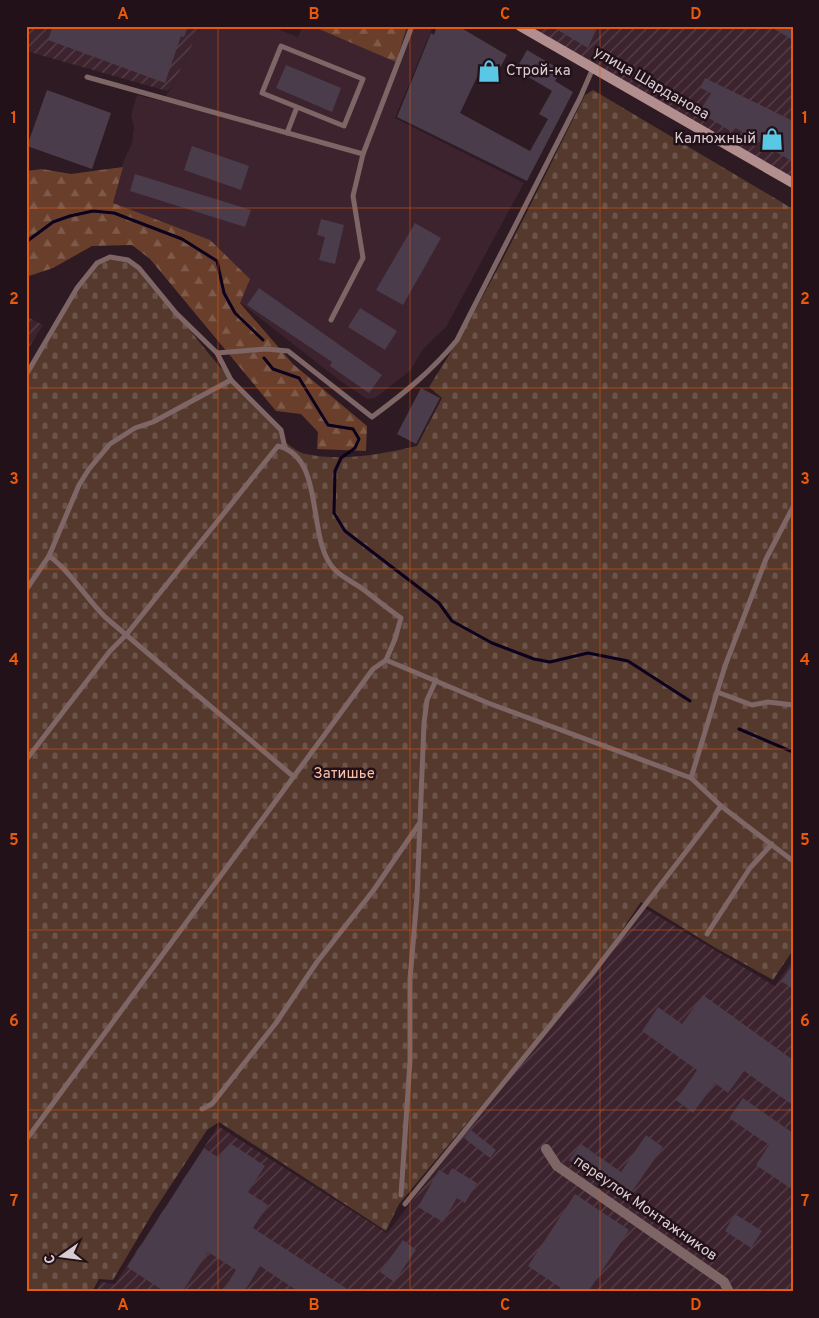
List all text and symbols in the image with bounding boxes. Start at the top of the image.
text: A [117,5,129,25]
text: B [308,5,320,25]
text: C [500,5,510,25]
text: D [690,5,702,25]
street label: улица Шарданова [590,43,712,125]
shop icon: Строй-ка [476,58,502,84]
place label: Строй-ка [506,62,571,81]
text: 1 [11,109,17,129]
text: 1 [802,109,808,129]
shop icon: Калюжный [759,126,785,152]
place label: Калюжный [674,130,756,149]
text: 2 [9,290,19,310]
text: 2 [800,290,810,310]
text: 3 [9,470,19,490]
text: 3 [800,470,810,490]
text: 4 [9,651,19,671]
text: 4 [800,651,810,671]
park label: Затишье [313,765,375,784]
text: 5 [9,831,19,851]
text: 5 [800,831,810,851]
text: 6 [9,1012,19,1032]
text: 6 [800,1012,810,1032]
street label: переулок Монтажников [569,1152,721,1266]
text: 7 [10,1192,18,1212]
text: 7 [801,1192,809,1212]
north arrow [38,1230,88,1280]
text: С [41,1252,60,1265]
text: A [117,1296,129,1316]
text: B [308,1296,320,1316]
text: C [500,1296,510,1316]
text: D [690,1296,702,1316]

